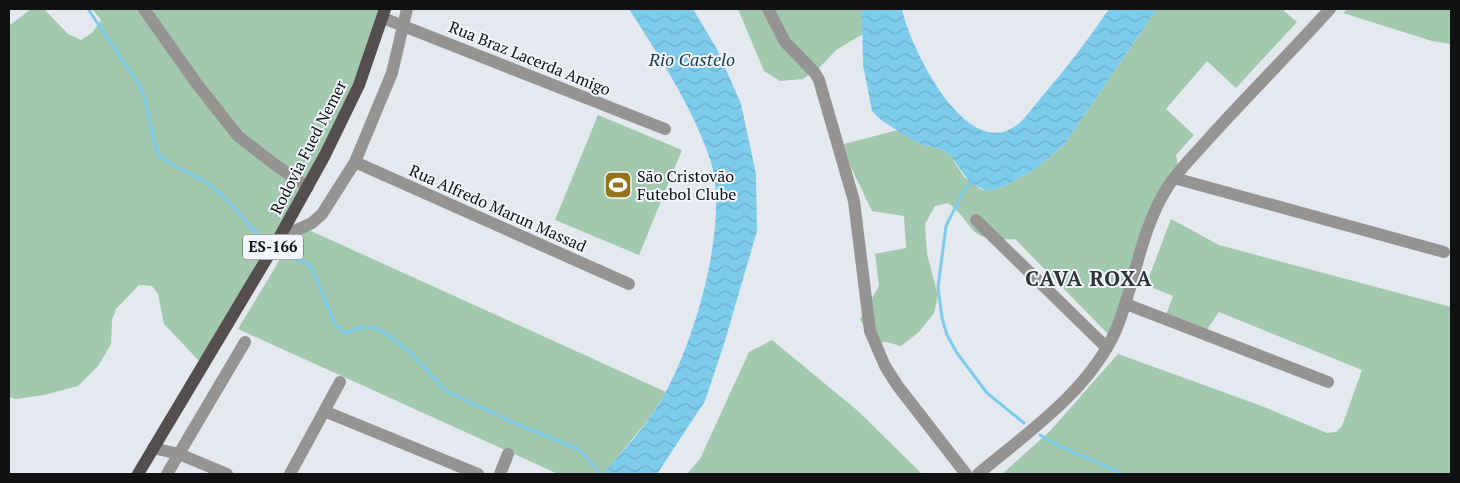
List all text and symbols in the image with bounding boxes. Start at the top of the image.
street label: Rua Braz Lacerda Amigo [446,15,614,101]
water label: Rio Castelo [648,47,735,71]
street label: Rodovia Fued Nemer [265,76,352,218]
street label: Rua Alfredo Marun Massad [406,159,590,257]
place label: São Cristovão Futebol Clube [637,165,736,205]
sports icon: São Cristovão Futebol Clube [603,170,633,200]
road number: ES-166 [243,234,303,260]
district label: CAVA ROXA [1025,264,1153,292]

